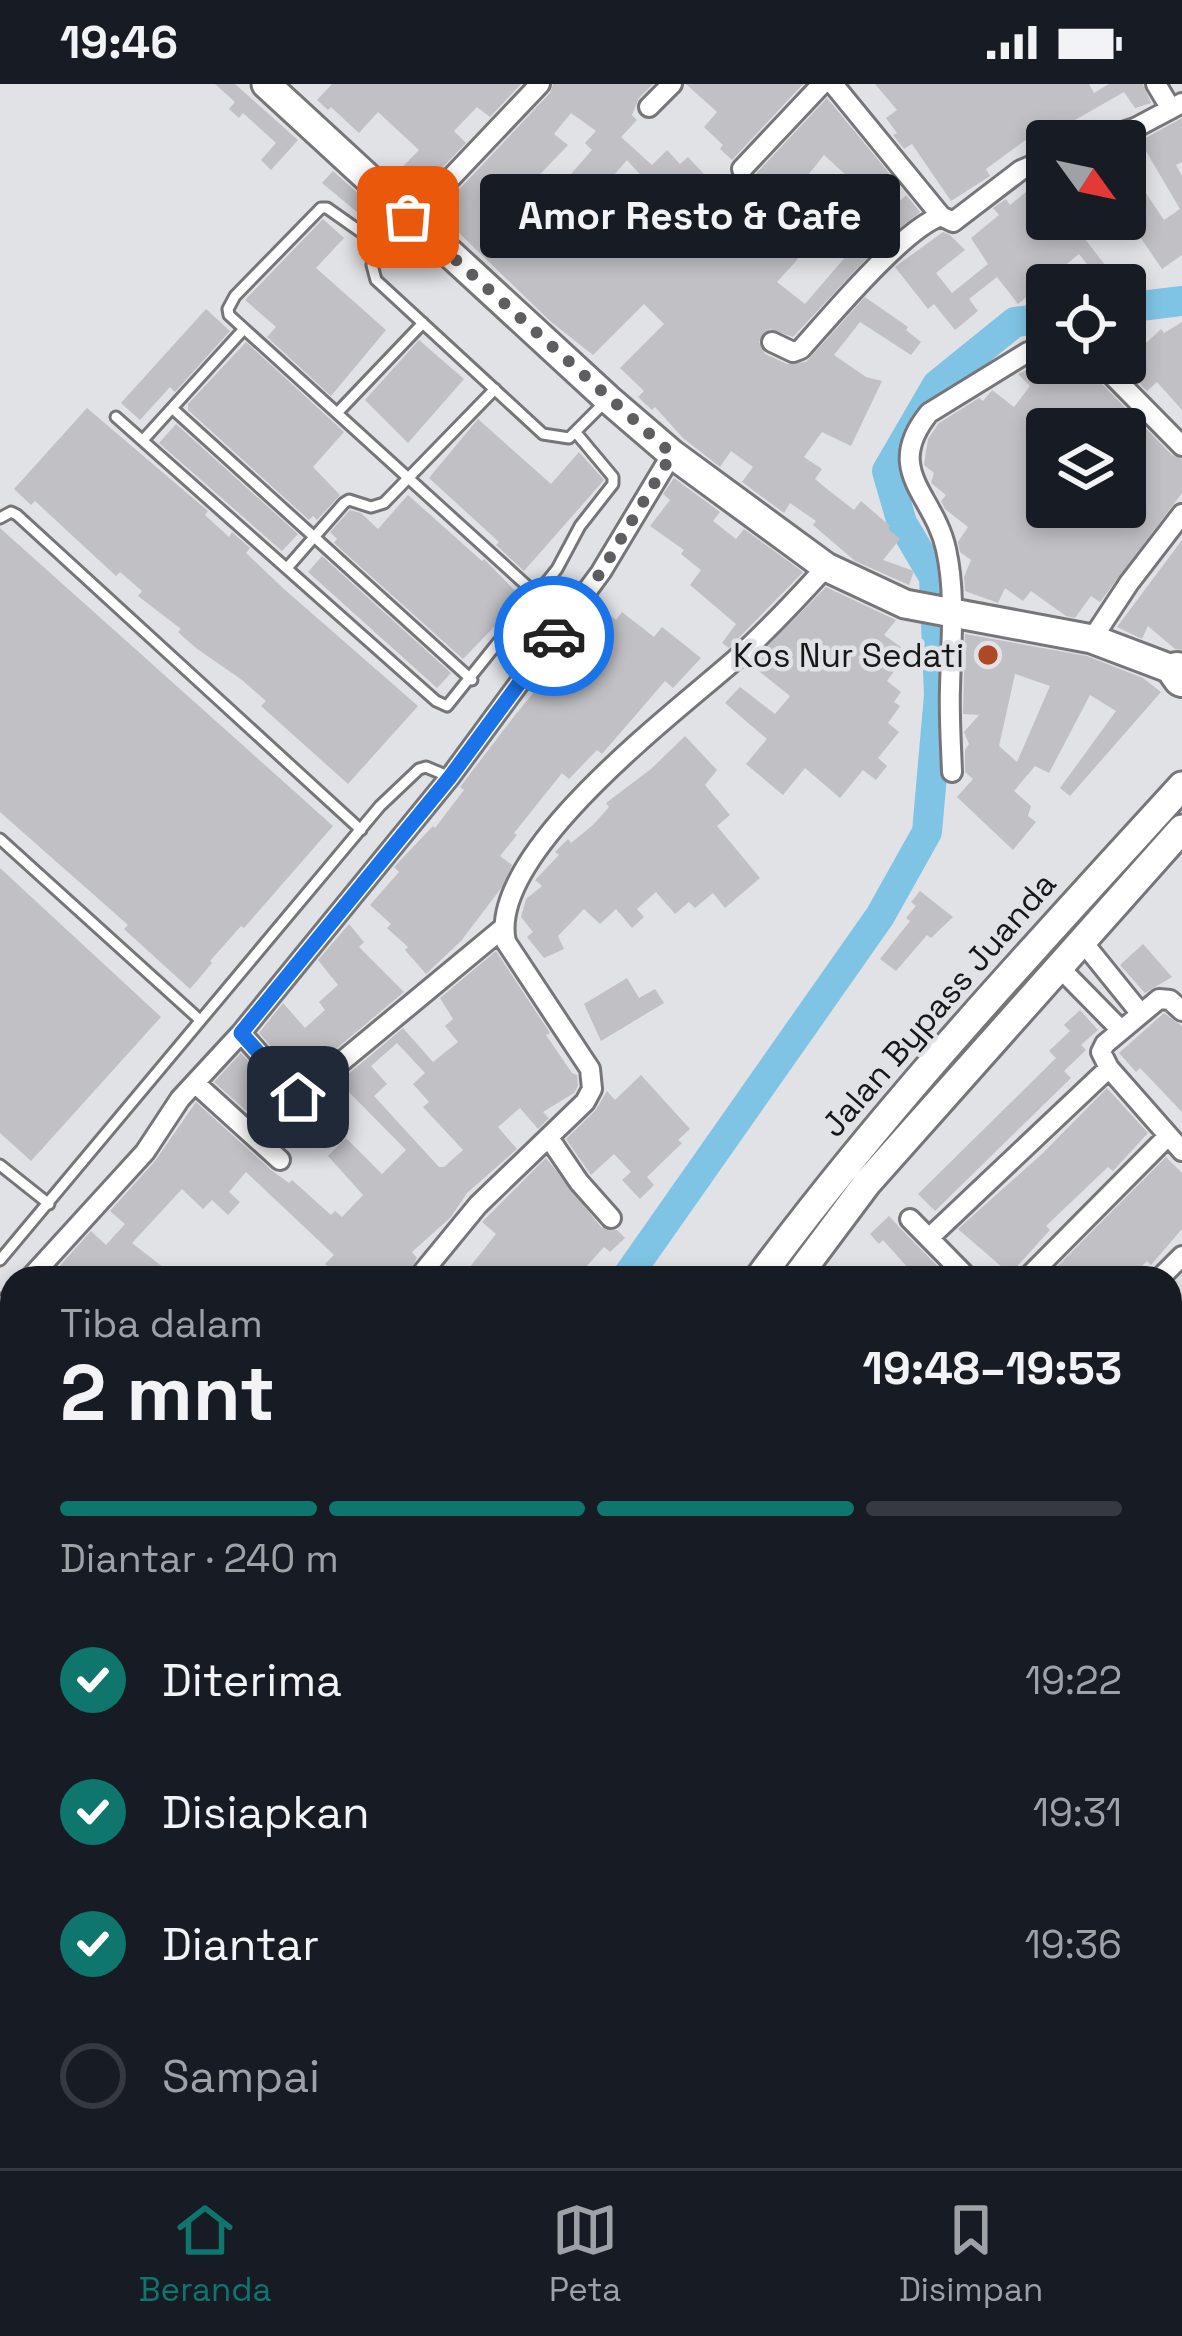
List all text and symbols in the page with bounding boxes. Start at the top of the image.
text: 19:46 [60,14,178,71]
north arrow [1026,120,1146,240]
map controls [1026,120,1146,528]
pin [357,166,459,268]
callout: Amor Resto & Cafe [480,175,900,259]
icon: bag [375,184,441,250]
text: Amor Resto & Cafe [518,191,862,240]
button: locate [1026,264,1146,384]
button: layers [1026,408,1146,528]
courier [494,576,614,696]
icon: car [521,603,587,669]
place label: Kos Nur Sedati [733,635,964,677]
marker: Kos Nur Sedati [975,642,1001,668]
street label: Jalan Bypass Juanda [812,864,1065,1146]
pin [247,1046,349,1148]
icon: home [265,1064,331,1130]
text: Tiba dalam [60,1299,263,1348]
text: 19:48–19:53 [863,1340,1122,1397]
text: 2 mnt [60,1343,275,1443]
text: Diantar · 240 m [60,1534,339,1583]
icon: check [60,1647,126,1713]
text: Diterima [162,1652,342,1709]
text: 19:22 [1025,1656,1122,1705]
icon: check [60,1779,126,1845]
text: Disiapkan [162,1784,370,1841]
text: 19:31 [1033,1788,1122,1837]
icon: check [60,1911,126,1977]
text: Diantar [162,1916,319,1973]
text: 19:36 [1025,1920,1122,1969]
text: Sampai [162,2048,320,2105]
tab: Beranda [139,2197,271,2311]
tab: Peta [549,2197,621,2311]
tab: Disimpan [899,2197,1043,2311]

